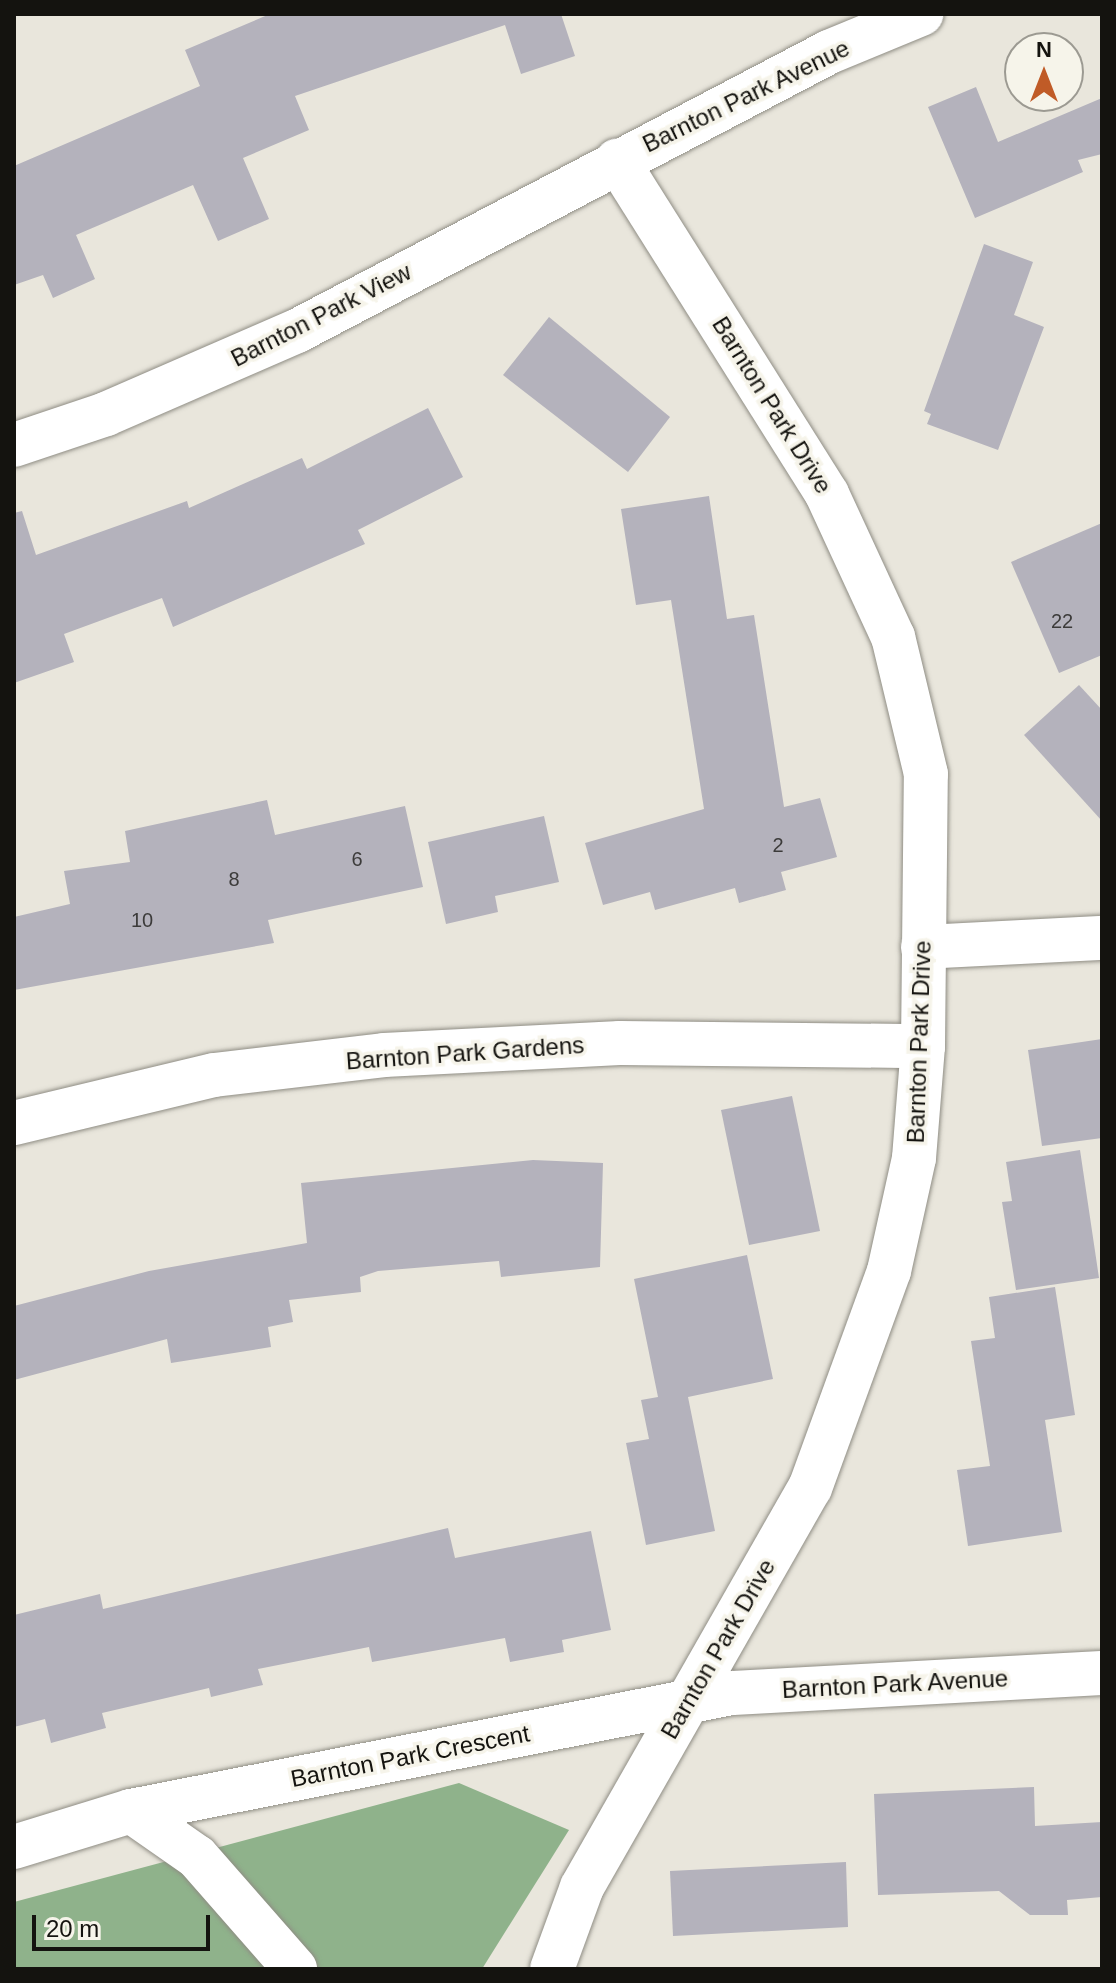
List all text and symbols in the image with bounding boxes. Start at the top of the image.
north arrow [1004,32,1084,112]
street label: Barnton Park Avenue [637,33,855,159]
text: N [1036,37,1052,62]
street label: Barnton Park View [226,257,416,373]
street label: Barnton Park Drive [706,311,838,499]
house number: 22 [1051,609,1073,633]
house number: 2 [772,833,784,857]
house number: 6 [351,847,363,871]
house number: 8 [228,867,240,891]
house number: 10 [131,908,153,932]
street label: Barnton Park Drive [901,940,937,1144]
street label: Barnton Park Gardens [345,1030,585,1076]
street label: Barnton Park Drive [655,1554,781,1744]
street label: Barnton Park Avenue [781,1664,1009,1704]
street label: Barnton Park Crescent [288,1719,532,1793]
scale bar [36,1899,214,1949]
text: 20 m [46,1915,99,1942]

